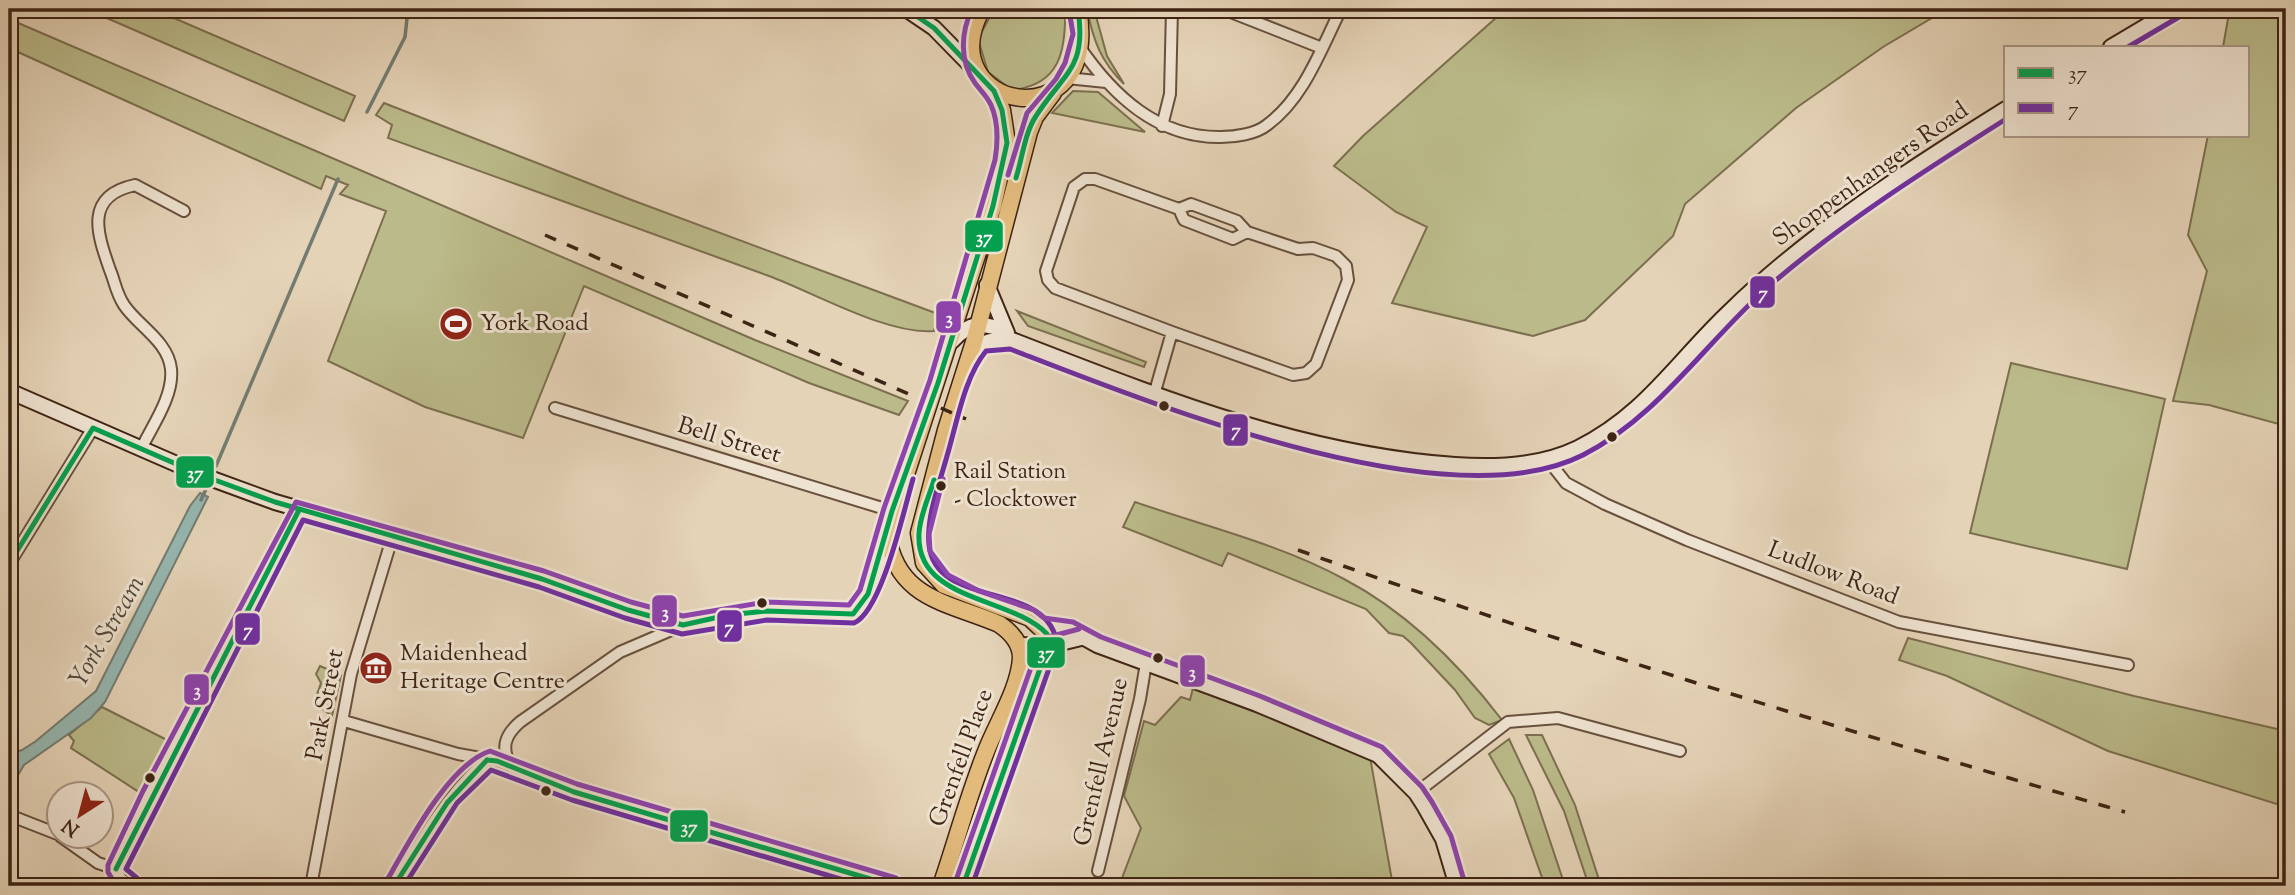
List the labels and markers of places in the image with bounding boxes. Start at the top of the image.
sports icon: York Road [437,305,475,343]
place label: York Road [480,307,589,341]
unlabelled marker [1157,399,1171,413]
unlabelled marker [1605,430,1619,444]
place label: Rail Station - Clocktower [954,457,1077,517]
marker: Rail Station - Clocktower [934,479,948,493]
unlabelled marker [755,596,769,610]
place label: Maidenhead Heritage Centre [400,637,565,699]
museum icon: Maidenhead Heritage Centre [357,649,395,687]
unlabelled marker [1151,651,1165,665]
unlabelled marker [143,771,157,785]
unlabelled marker [539,784,553,798]

